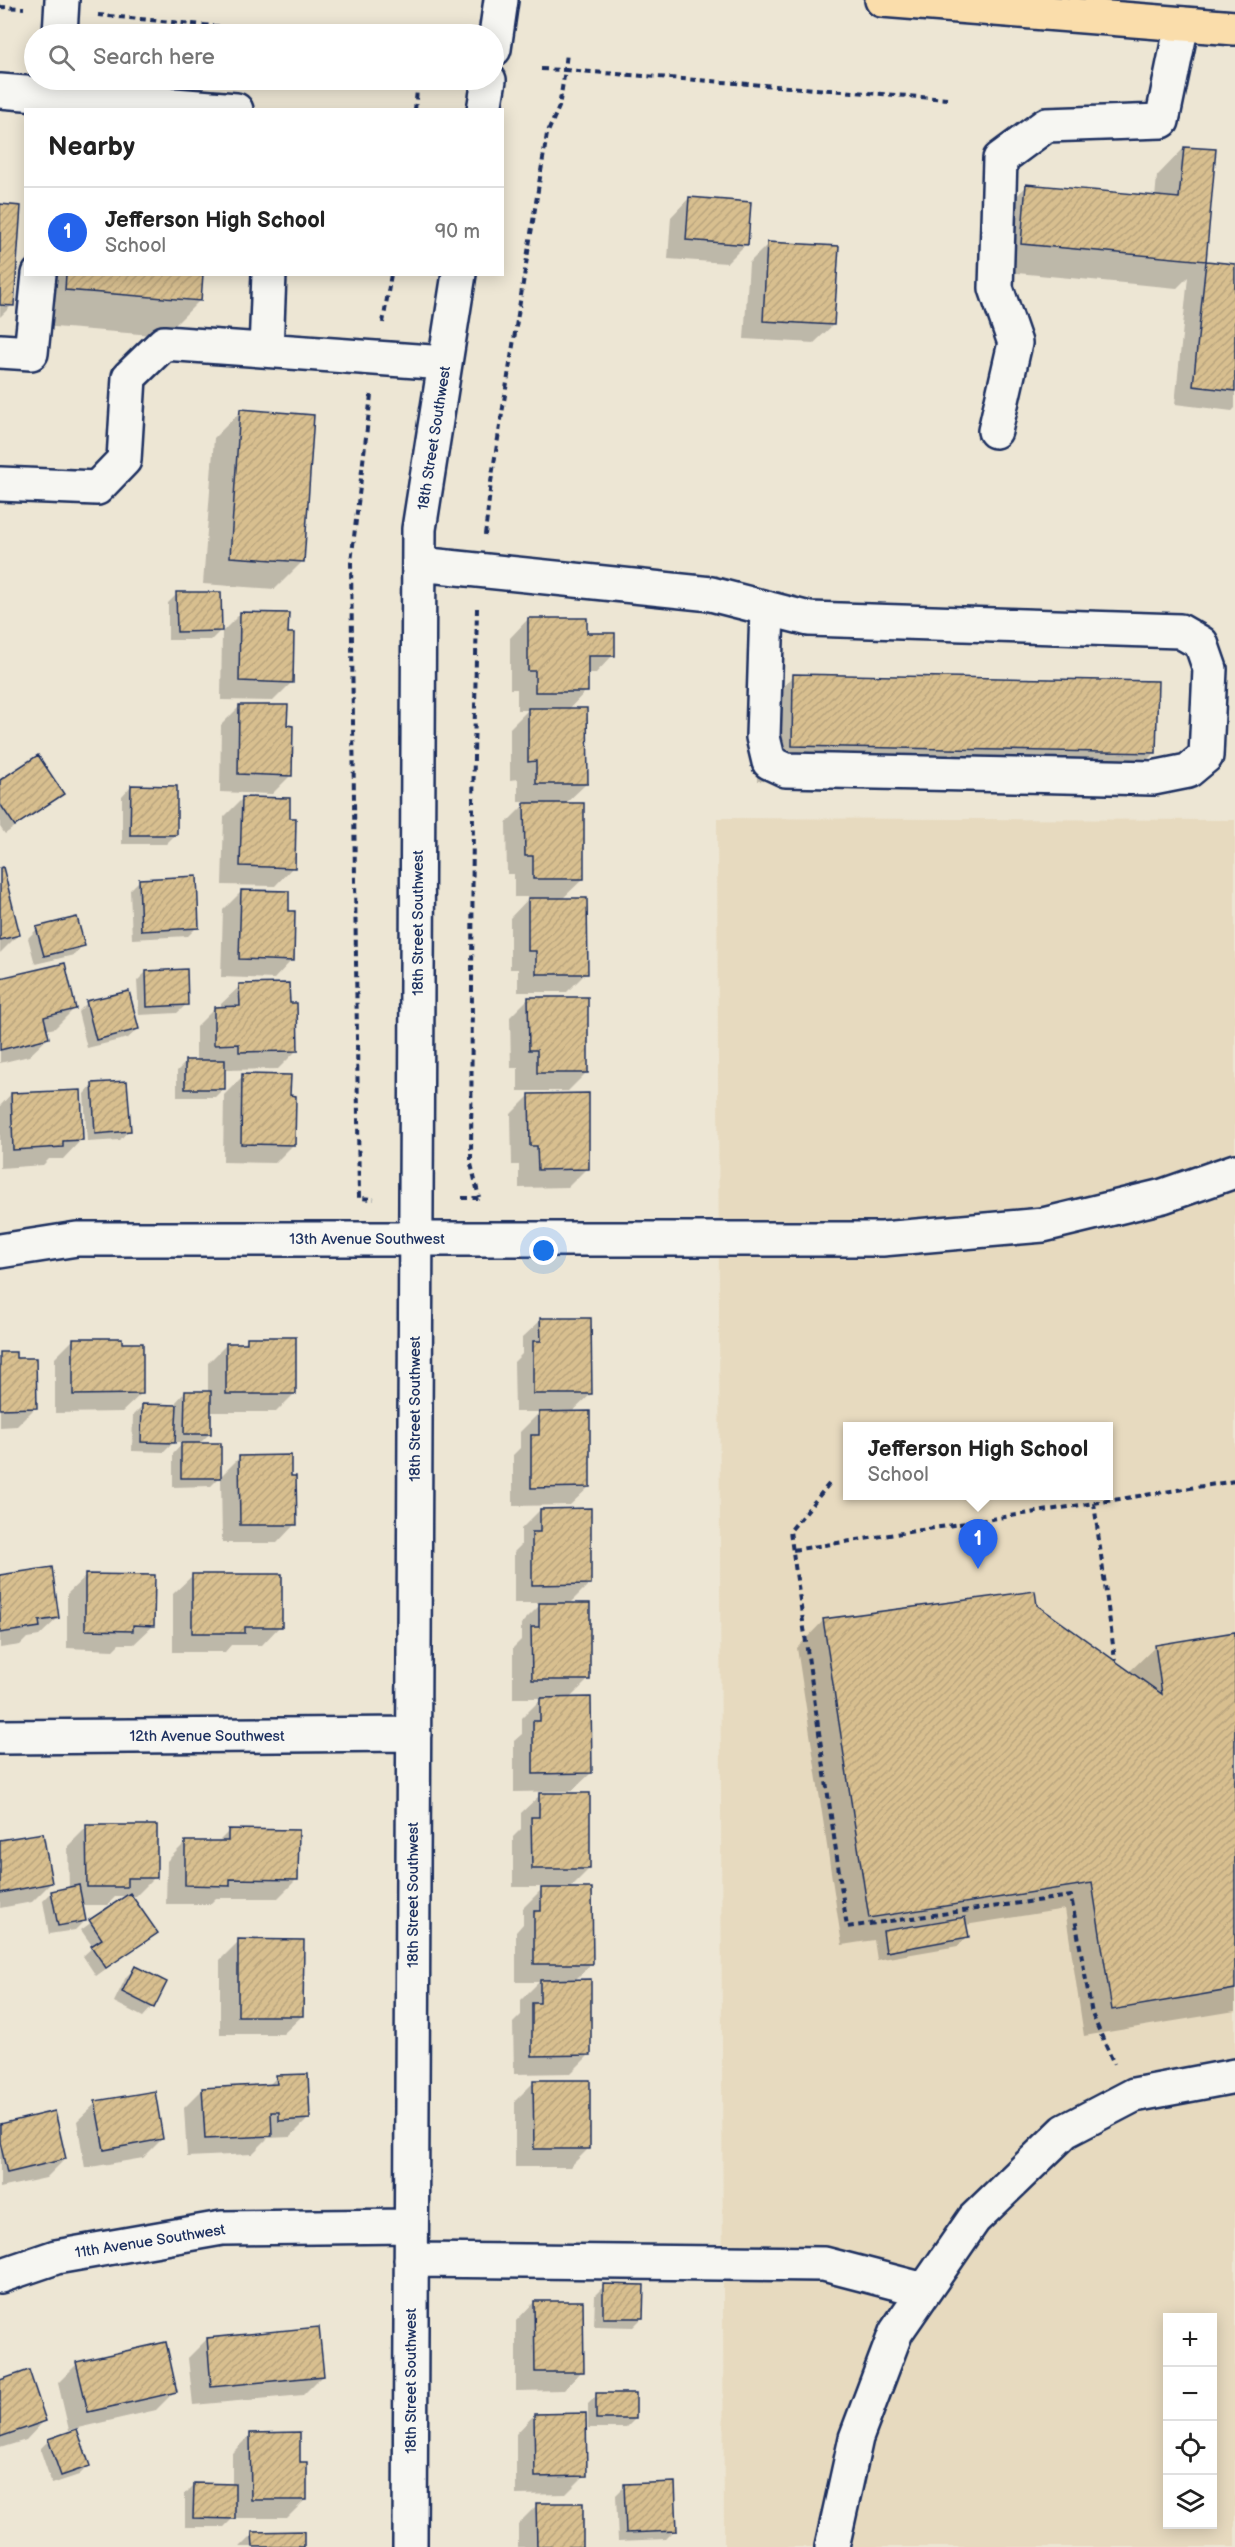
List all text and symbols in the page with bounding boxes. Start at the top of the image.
search box [24,24,504,90]
icon: search [45,41,78,74]
text: Search here [93,44,215,71]
text: Nearby [48,132,135,163]
text: Jefferson High School [105,207,325,234]
text: 1 [63,220,72,244]
text: 90 m [435,220,480,244]
text: School [105,234,166,258]
street label: 18th Street Southwest [414,364,455,511]
street label: 18th Street Southwest [409,850,428,996]
street label: 13th Avenue Southwest [289,1230,445,1249]
your location [529,1236,558,1265]
street label: 18th Street Southwest [406,1336,425,1482]
popup [843,1422,1113,1500]
text: Jefferson High School [868,1436,1088,1463]
text: School [868,1463,929,1487]
pin: 1 [958,1520,998,1569]
street label: 12th Avenue Southwest [129,1727,285,1746]
street label: 18th Street Southwest [404,1822,423,1968]
street label: 11th Avenue Southwest [73,2220,227,2263]
street label: 18th Street Southwest [402,2308,421,2454]
map controls [1163,2313,1217,2529]
button: + [1163,2313,1217,2367]
button: − [1163,2367,1217,2421]
button: locate [1163,2421,1217,2475]
button: layers [1163,2475,1217,2529]

